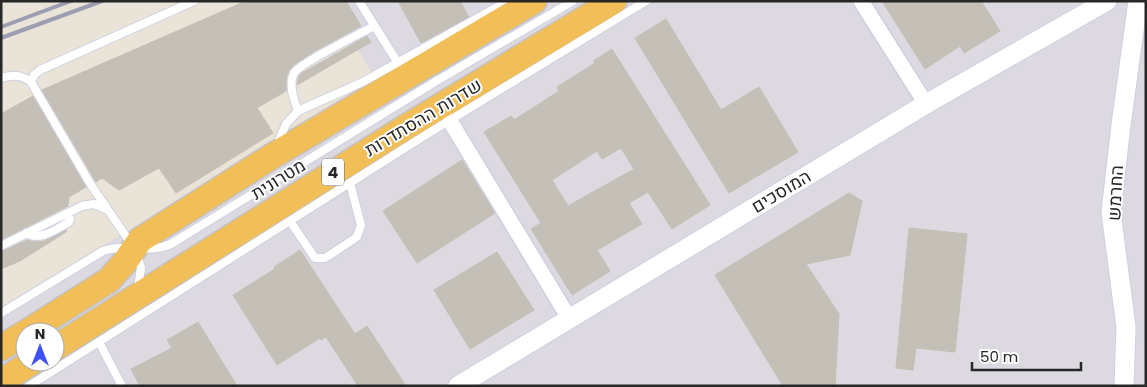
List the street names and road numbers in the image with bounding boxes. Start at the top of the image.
street label: שדרות ההסתדרות [360,72,486,162]
street label: מטרונית [246,153,310,205]
road number: 4 [322,158,344,186]
street label: המוסכים [747,163,815,219]
street label: החרמש [1101,164,1129,222]

